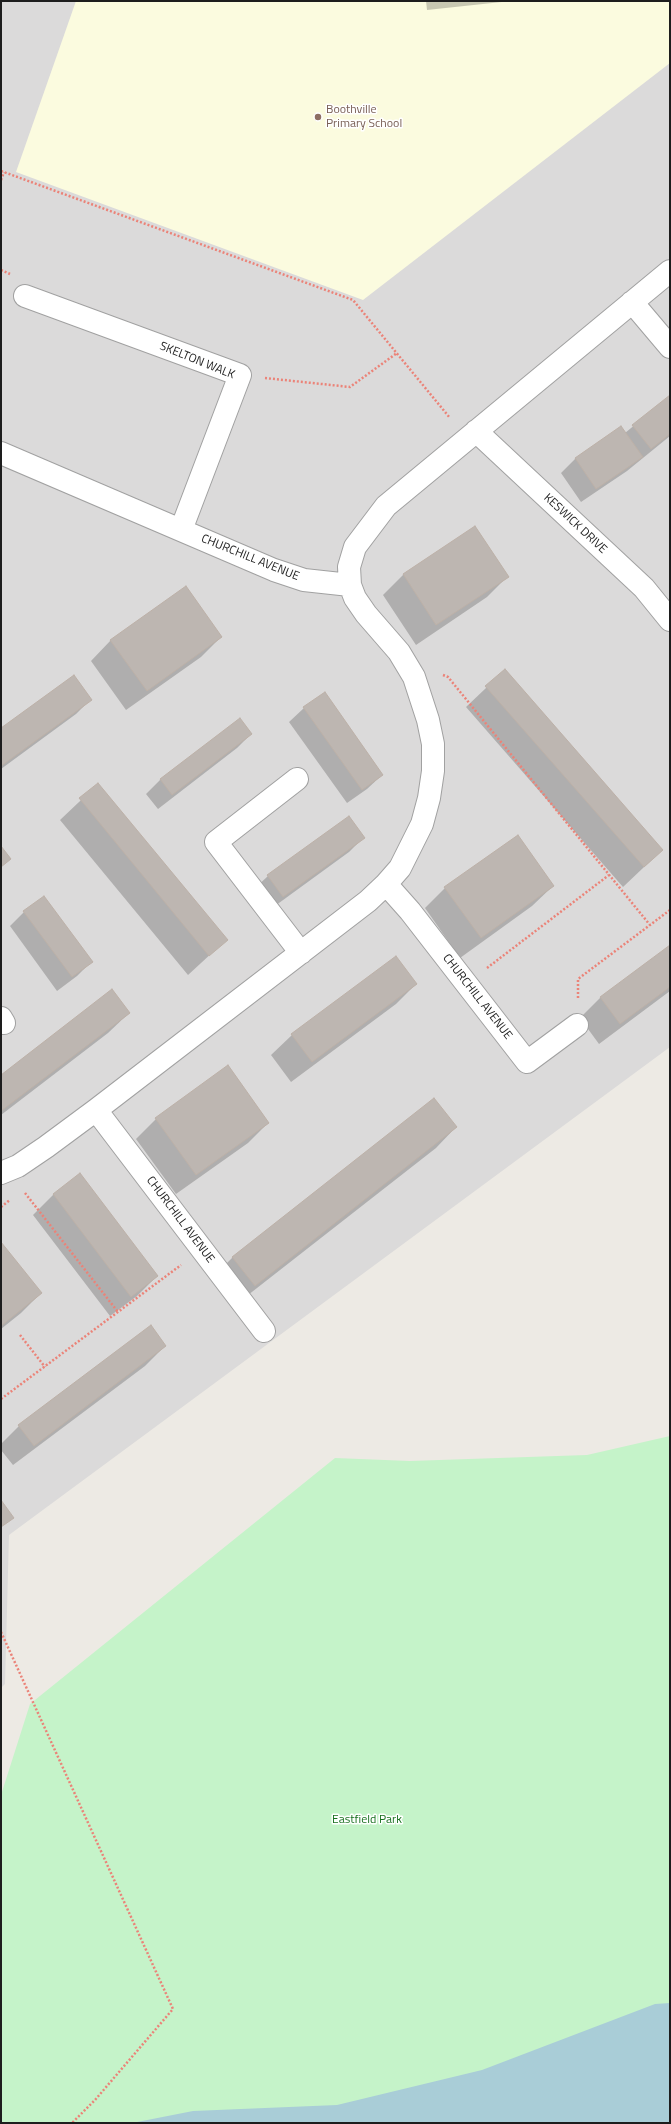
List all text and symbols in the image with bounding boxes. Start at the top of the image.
place label: Boothville Primary School [326,103,402,131]
marker: Boothville Primary School [313,112,323,122]
street label: SKELTON WALK [157,339,237,383]
street label: KESWICK DRIVE [540,491,610,557]
street label: CHURCHILL AVENUE [199,532,301,584]
street label: CHURCHILL AVENUE [439,951,515,1043]
street label: CHURCHILL AVENUE [143,1174,217,1266]
park label: Eastfield Park [332,1813,402,1827]

